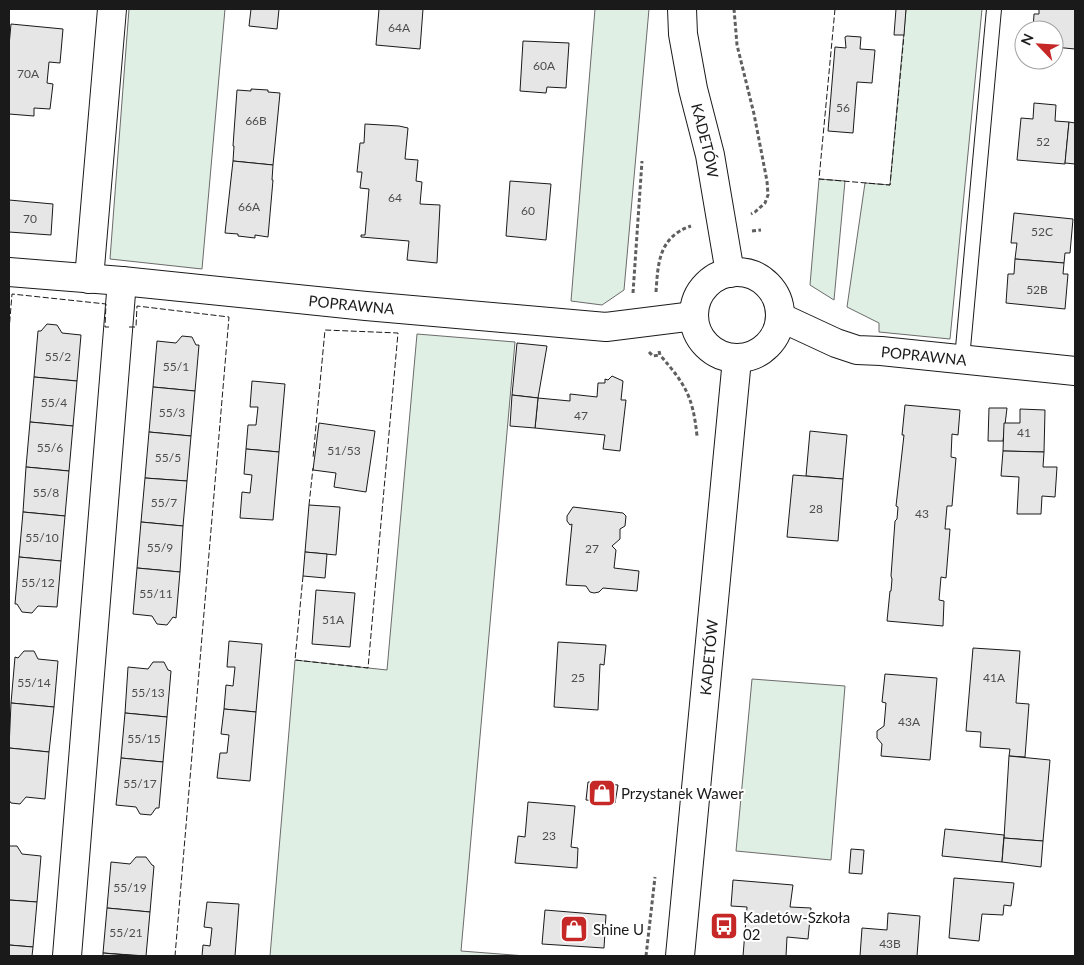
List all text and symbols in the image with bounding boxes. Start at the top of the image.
house number: 64A [388,20,411,35]
north arrow [1014,20,1064,70]
text: N [1017,31,1037,48]
house number: 60A [533,58,556,73]
house number: 70A [17,66,40,81]
house number: 56 [836,100,850,115]
street label: KADETÓW [688,101,723,180]
house number: 66B [245,113,267,128]
house number: 52 [1036,134,1050,149]
house number: 64 [388,190,402,205]
house number: 66A [238,199,261,214]
house number: 60 [521,203,535,218]
house number: 70 [23,211,37,226]
house number: 52C [1031,224,1053,239]
house number: 52B [1026,282,1048,297]
street label: POPRAWNA [308,291,396,318]
street label: POPRAWNA [880,342,968,369]
house number: 55/2 [45,349,71,364]
house number: 55/1 [163,359,189,374]
house number: 55/4 [41,395,67,410]
house number: 55/3 [159,405,185,420]
house number: 47 [574,408,588,423]
house number: 41 [1017,425,1031,440]
house number: 55/6 [37,440,63,455]
house number: 51/53 [327,443,361,458]
house number: 55/5 [155,450,181,465]
house number: 55/8 [33,485,59,500]
house number: 55/7 [151,495,177,510]
house number: 28 [809,501,823,516]
house number: 43 [915,506,929,521]
house number: 55/10 [25,530,59,545]
house number: 55/9 [147,540,173,555]
house number: 27 [585,541,599,556]
house number: 55/12 [21,575,55,590]
house number: 55/11 [139,586,173,601]
house number: 51A [322,612,345,627]
street label: KADETÓW [696,618,721,696]
house number: 25 [571,670,585,685]
house number: 41A [983,670,1006,685]
house number: 55/14 [17,675,51,690]
house number: 55/13 [131,685,165,700]
house number: 43A [898,714,921,729]
house number: 55/15 [127,731,161,746]
house number: 55/17 [123,776,157,791]
shop icon: Przystanek Wawer [587,778,617,808]
place label: Przystanek Wawer [621,784,744,802]
house number: 23 [542,828,556,843]
house number: 55/19 [113,880,147,895]
place label: Kadetów-Szkoła 02 [743,908,850,943]
bus stop icon: Kadetów-Szkoła 02 [709,911,739,941]
shop icon: Shine U [559,914,589,944]
place label: Shine U [593,920,644,938]
house number: 55/21 [109,925,143,940]
house number: 43B [879,936,901,951]

